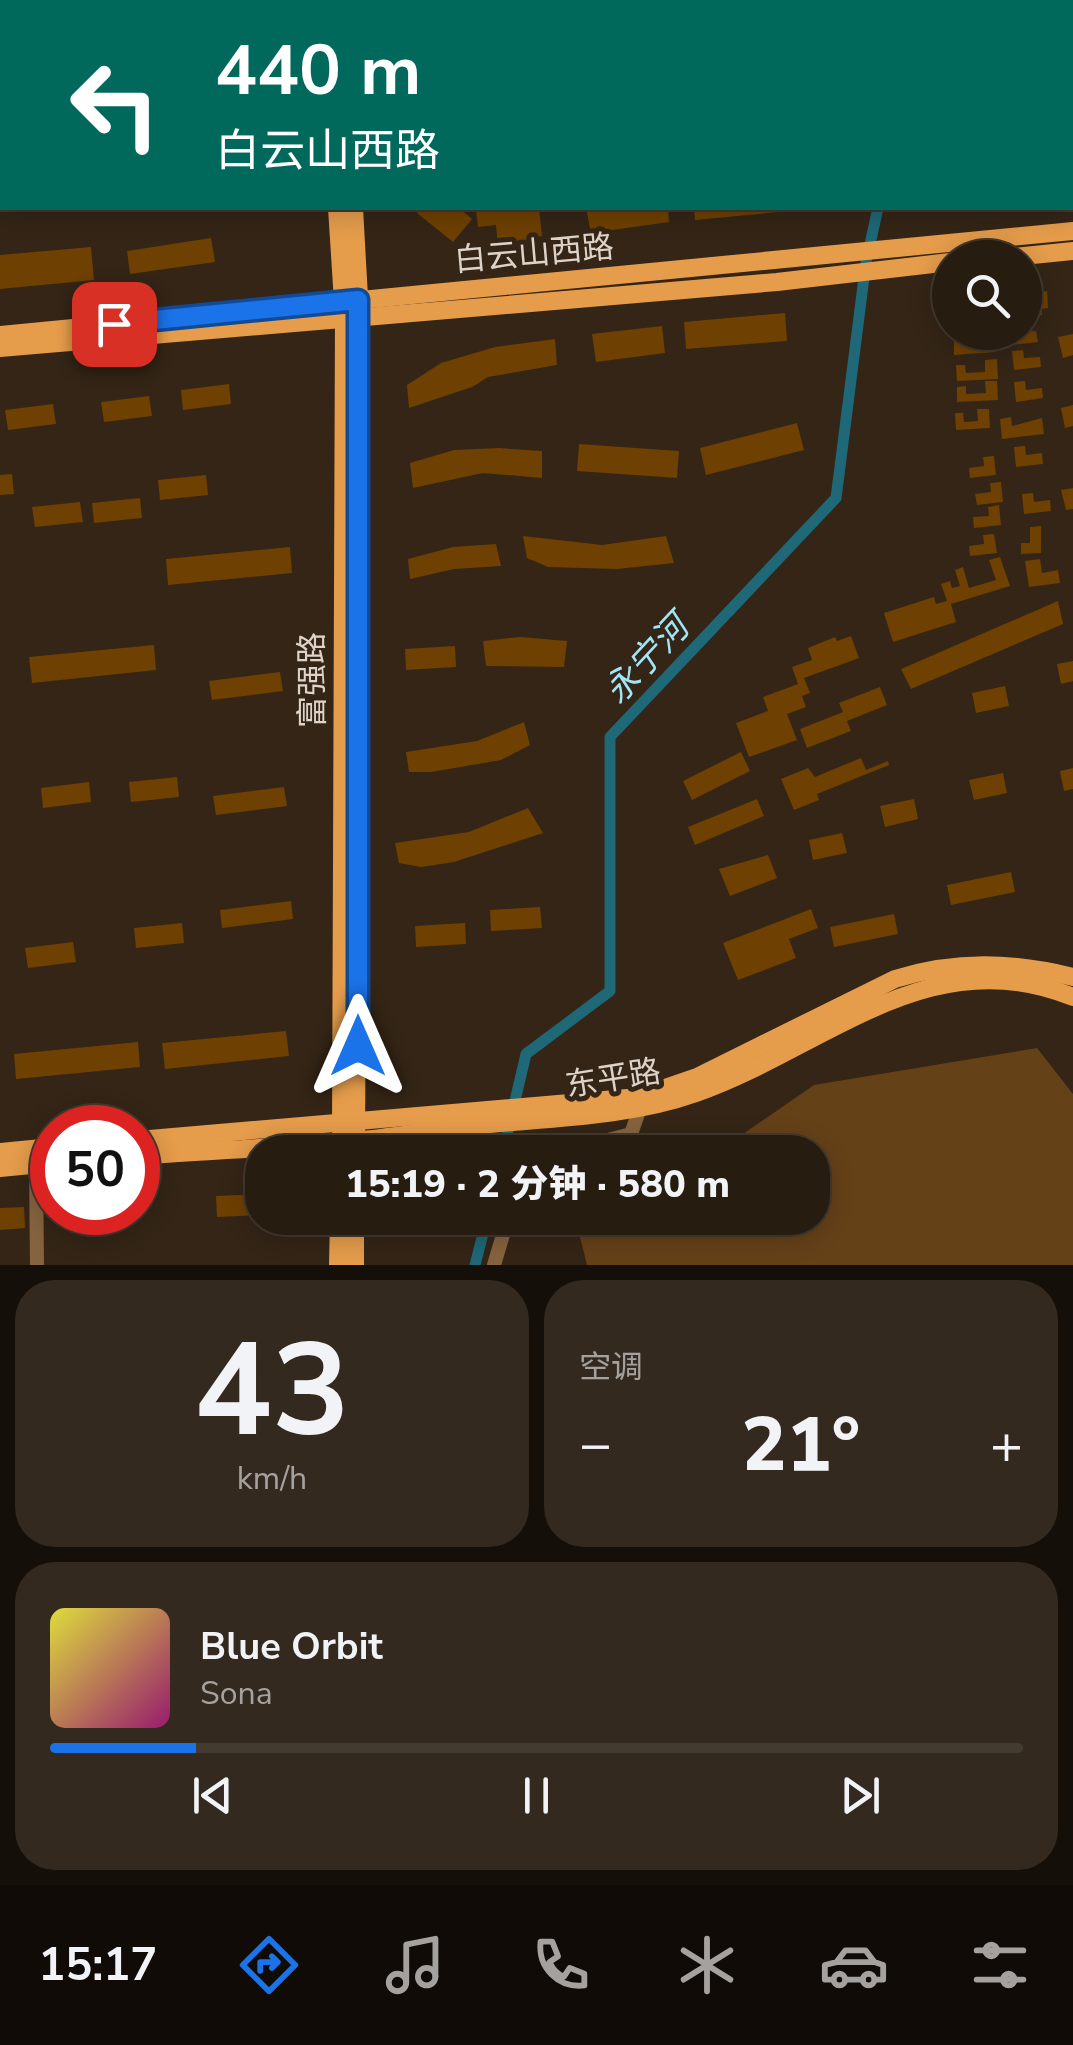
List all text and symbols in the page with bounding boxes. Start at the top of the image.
text: 440 m [215,23,421,119]
icon: left [50,40,180,170]
text: 白云山西路 [215,121,440,182]
street label: 白云山西路 [452,225,616,282]
map controls [932,240,1042,350]
button: search [932,240,1042,350]
pin [72,282,157,367]
icon: arrive [87,297,142,352]
water label: 永宁河 [593,601,703,714]
street label: 富强路 [291,632,334,728]
position arrow [306,994,410,1098]
street label: 东平路 [562,1050,664,1107]
speed limit sign: 50 [30,1105,160,1235]
text: 15:19 · 2 分钟 · 580 m [345,1159,730,1210]
text: 43 [194,1303,350,1480]
text: 空调 [579,1346,643,1389]
text: 21° [742,1394,860,1496]
text: − [579,1407,612,1482]
text: + [990,1407,1023,1482]
text: km/h [237,1457,307,1500]
text: Blue Orbit [200,1621,383,1672]
text: Sona [200,1672,273,1715]
icon: previous [185,1768,240,1823]
icon: pause [509,1768,564,1823]
icon: next [833,1768,888,1823]
icon: directions [234,1930,304,2000]
icon: music [380,1930,450,2000]
icon: phone [526,1930,596,2000]
icon: climate [672,1930,742,2000]
icon: car [819,1930,889,2000]
icon: filters [965,1930,1035,2000]
text: 15:17 [38,1935,157,1996]

